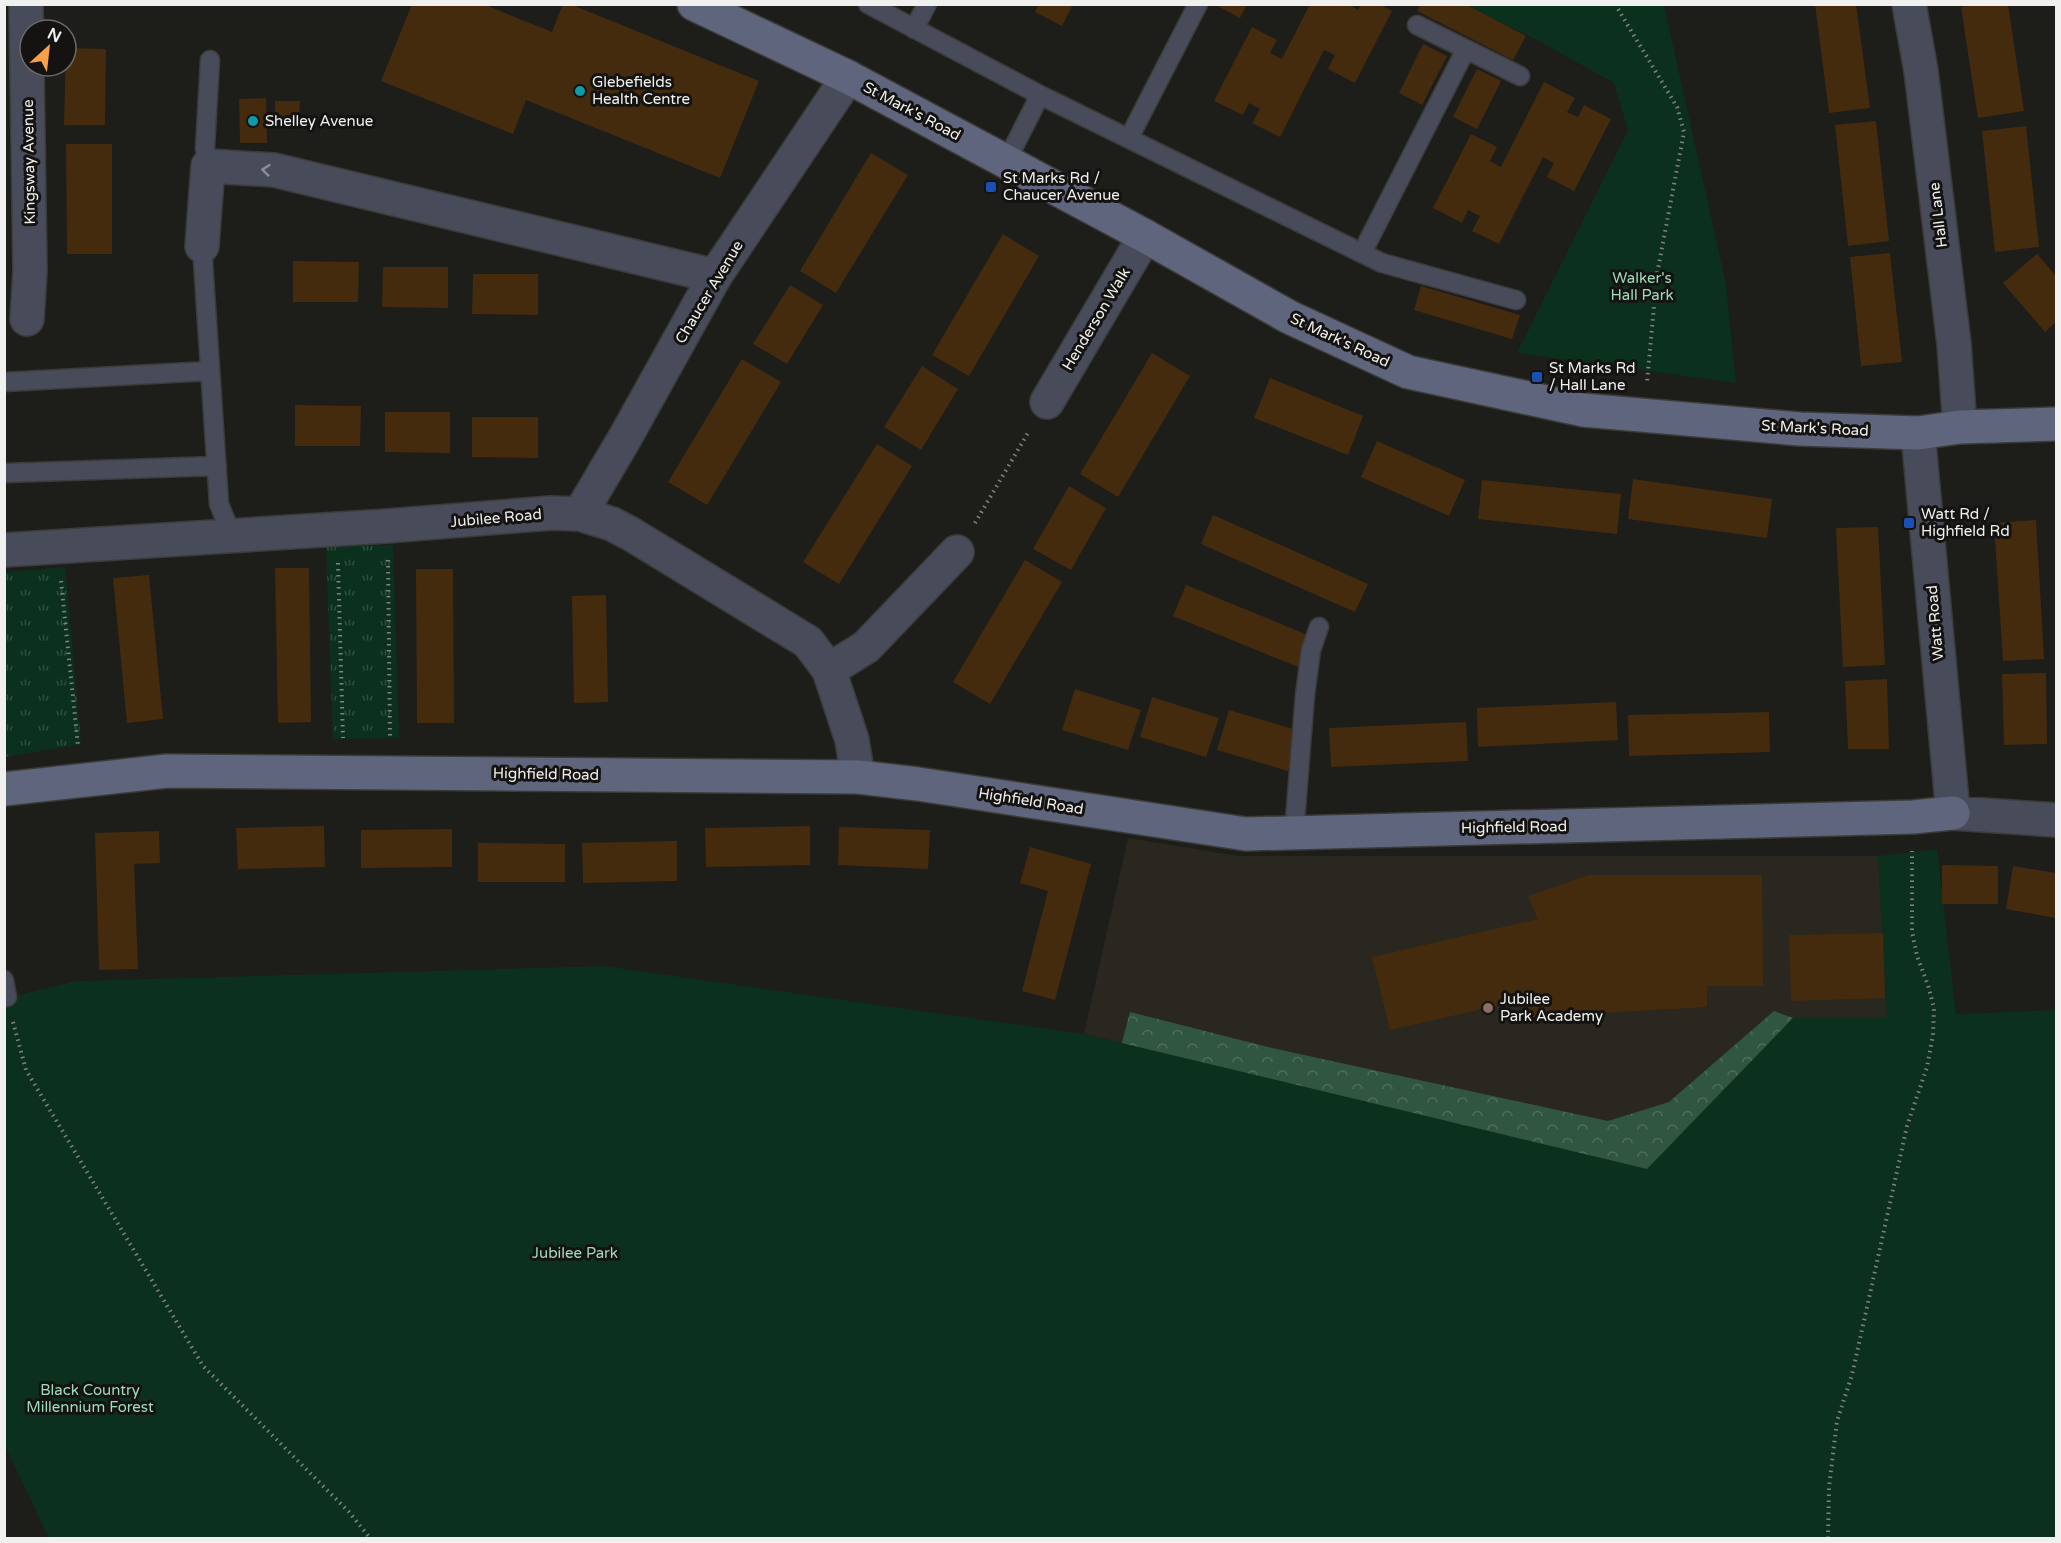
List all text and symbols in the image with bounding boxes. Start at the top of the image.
north arrow [18,18,78,78]
text: N [44,24,65,47]
place label: Glebefields Health Centre [592,73,690,108]
street label: St Mark's Road [860,78,964,144]
marker: Glebefields Health Centre [573,84,587,98]
street label: Kingsway Avenue [19,99,39,225]
place label: Shelley Avenue [265,112,373,130]
marker: Shelley Avenue [246,114,260,128]
one-way arrow [262,164,271,177]
place label: St Marks Rd / Chaucer Avenue [1003,169,1120,204]
marker: St Marks Rd / Chaucer Avenue [984,180,998,194]
street label: Hall Lane [1925,181,1951,249]
street label: Chaucer Avenue [671,237,747,347]
street label: Henderson Walk [1058,264,1134,374]
park label: Walker's Hall Park [1610,269,1674,304]
street label: St Mark's Road [1287,309,1393,371]
place label: St Marks Rd / Hall Lane [1549,359,1636,394]
marker: St Marks Rd / Hall Lane [1530,370,1544,384]
street label: St Mark's Road [1761,416,1869,440]
street label: Jubilee Road [450,505,542,531]
place label: Watt Rd / Highfield Rd [1921,505,2010,540]
marker: Watt Rd / Highfield Rd [1902,516,1916,530]
street label: Watt Road [1923,584,1947,662]
street label: Highfield Road [493,764,599,784]
street label: Highfield Road [977,784,1085,818]
street label: Highfield Road [1461,817,1567,837]
place label: Jubilee Park Academy [1500,990,1603,1025]
marker: Jubilee Park Academy [1481,1001,1495,1015]
park label: Jubilee Park [532,1244,618,1262]
park label: Black Country Millennium Forest [26,1381,154,1416]

